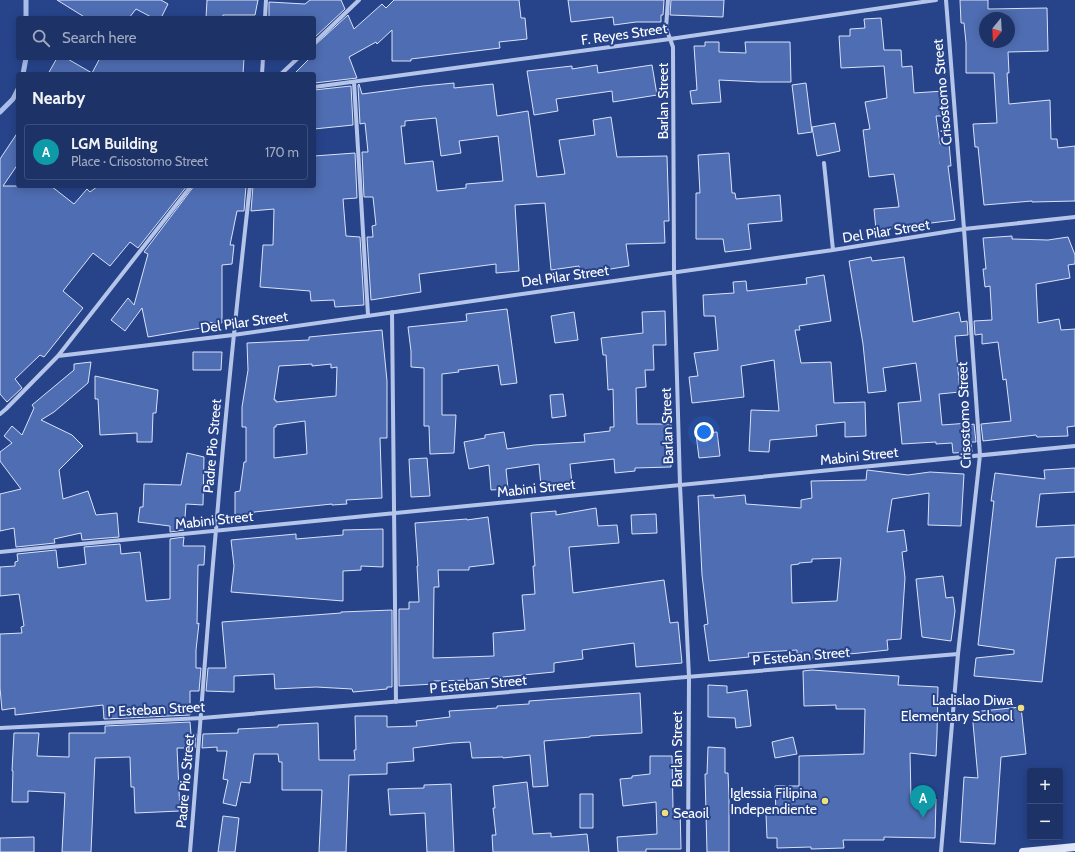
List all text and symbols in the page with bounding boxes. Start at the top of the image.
north arrow [979,12,1015,48]
search box [16,16,316,60]
street label: F. Reyes Street [580,19,668,49]
icon: search [30,27,52,49]
text: Search here [62,29,137,47]
street label: Crisostomo Street [928,38,956,146]
street label: Barlan Street [654,62,672,139]
text: Nearby [32,88,85,108]
text: LGM Building [71,135,157,153]
text: A [42,144,50,160]
text: 170 m [265,144,299,160]
text: Place · Crisostomo Street [71,153,208,169]
street label: Del Pilar Street [841,215,931,247]
street label: Del Pilar Street [520,261,610,291]
street label: Del Pilar Street [199,307,289,337]
street label: Crisostomo Street [953,361,975,469]
street label: Barlan Street [657,387,677,465]
street label: Padre Pio Street [199,398,225,494]
your location [694,422,714,442]
street label: Mabini Street [819,443,899,469]
street label: Mabini Street [496,475,576,501]
street label: Mabini Street [174,507,254,533]
street label: P Esteban Street [751,643,851,669]
street label: P Esteban Street [428,671,528,697]
place label: Ladislao Diwa Elementary School [901,691,1014,725]
street label: P Esteban Street [107,697,206,721]
marker: Ladislao Diwa Elementary School [1016,703,1026,713]
street label: Barlan Street [668,710,686,787]
street label: Padre Pio Street [172,733,198,829]
map controls [1027,768,1063,840]
button: + [1027,768,1063,804]
place label: Iglessia Filipina Independiente [730,784,817,818]
pin: A [910,785,936,818]
marker: Iglessia Filipina Independiente [820,796,830,806]
place label: Seaoil [673,804,710,822]
button: − [1027,804,1063,840]
marker: Seaoil [660,808,670,818]

